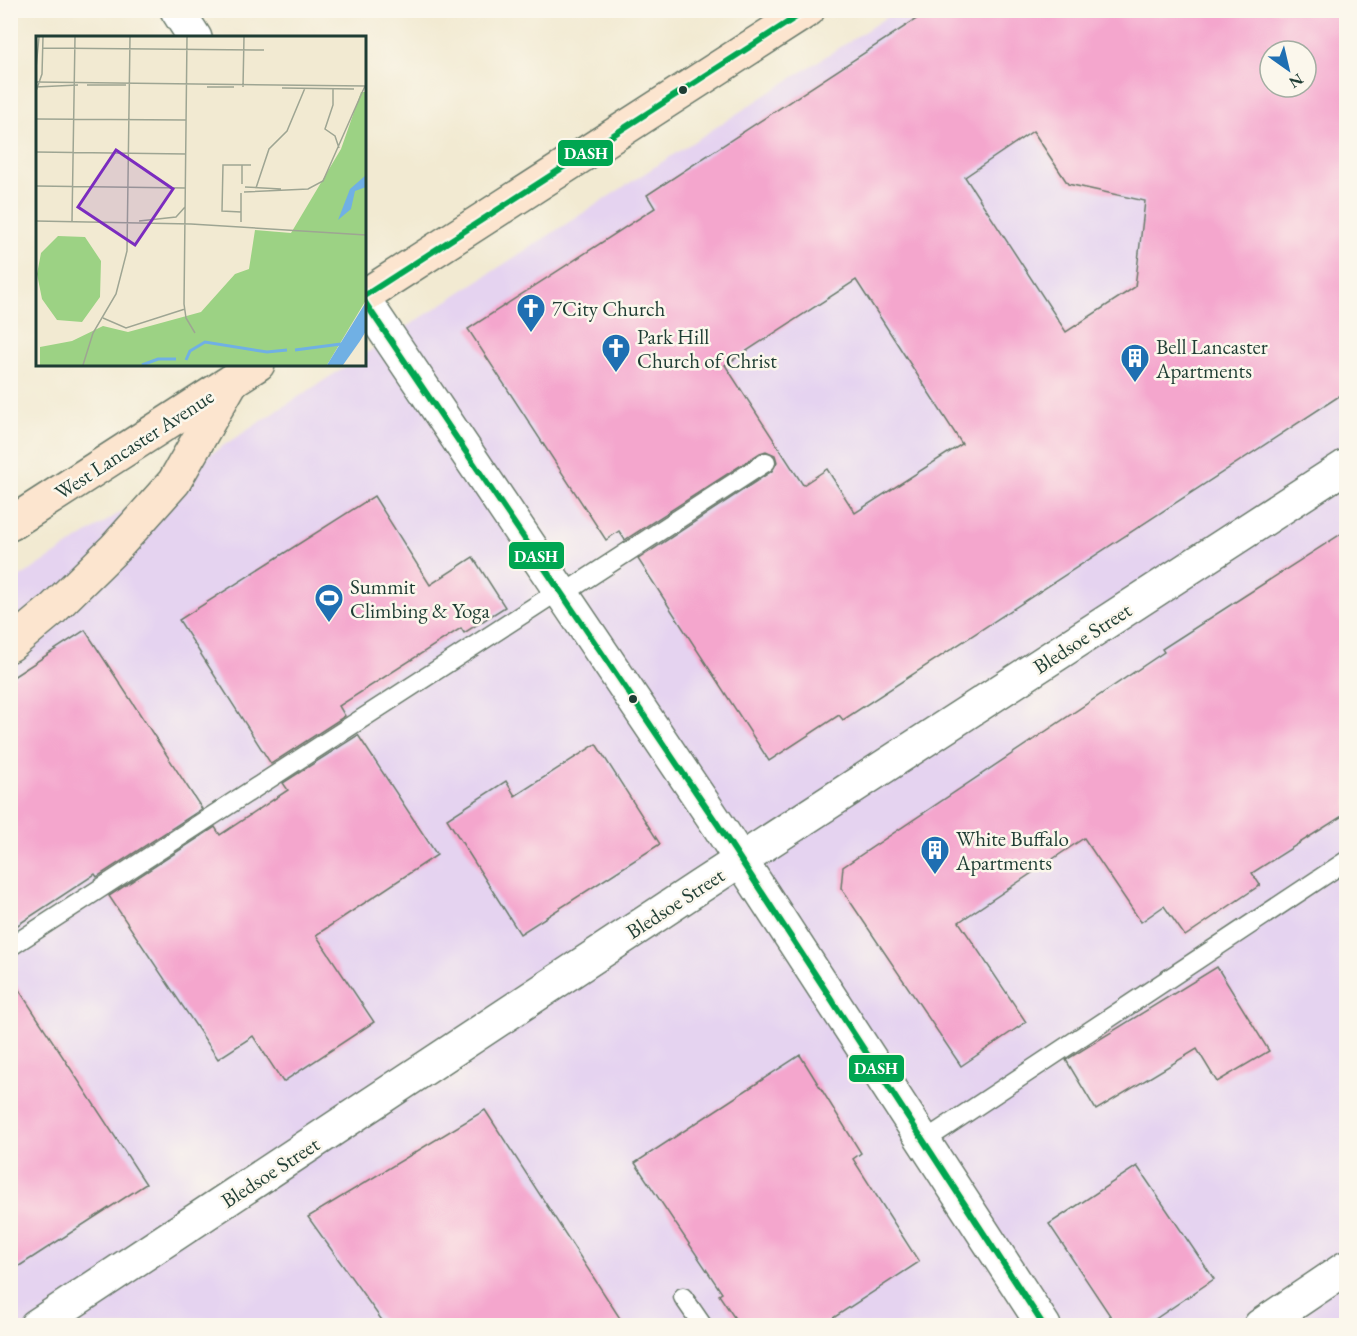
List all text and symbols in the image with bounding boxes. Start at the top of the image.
inset map [36,36,366,366]
north arrow [1258,39,1318,99]
text: N [1285,69,1307,93]
unlabelled marker [677,84,689,96]
line badge: DASH [557,139,614,167]
text: DASH [564,143,608,164]
church icon: 7City Church [515,292,547,334]
place label: 7City Church [552,295,665,322]
place label: Park Hill Church of Christ [637,323,777,374]
church icon: Park Hill Church of Christ [600,332,632,374]
place label: Bell Lancaster Apartments [1155,333,1268,384]
building icon: Bell Lancaster Apartments [1119,342,1151,384]
street label: West Lancaster Avenue [49,382,219,506]
line badge: DASH [508,541,565,570]
text: DASH [514,546,558,567]
place label: Summit Climbing & Yoga [350,573,490,624]
sports icon: Summit Climbing & Yoga [313,582,345,624]
street label: Bledsoe Street [1028,596,1137,680]
unlabelled marker [627,693,639,705]
place label: White Buffalo Apartments [955,825,1069,876]
building icon: White Buffalo Apartments [919,834,951,876]
street label: Bledsoe Street [621,861,730,945]
line badge: DASH [848,1054,905,1083]
text: DASH [854,1058,898,1079]
street label: Bledsoe Street [216,1130,325,1214]

